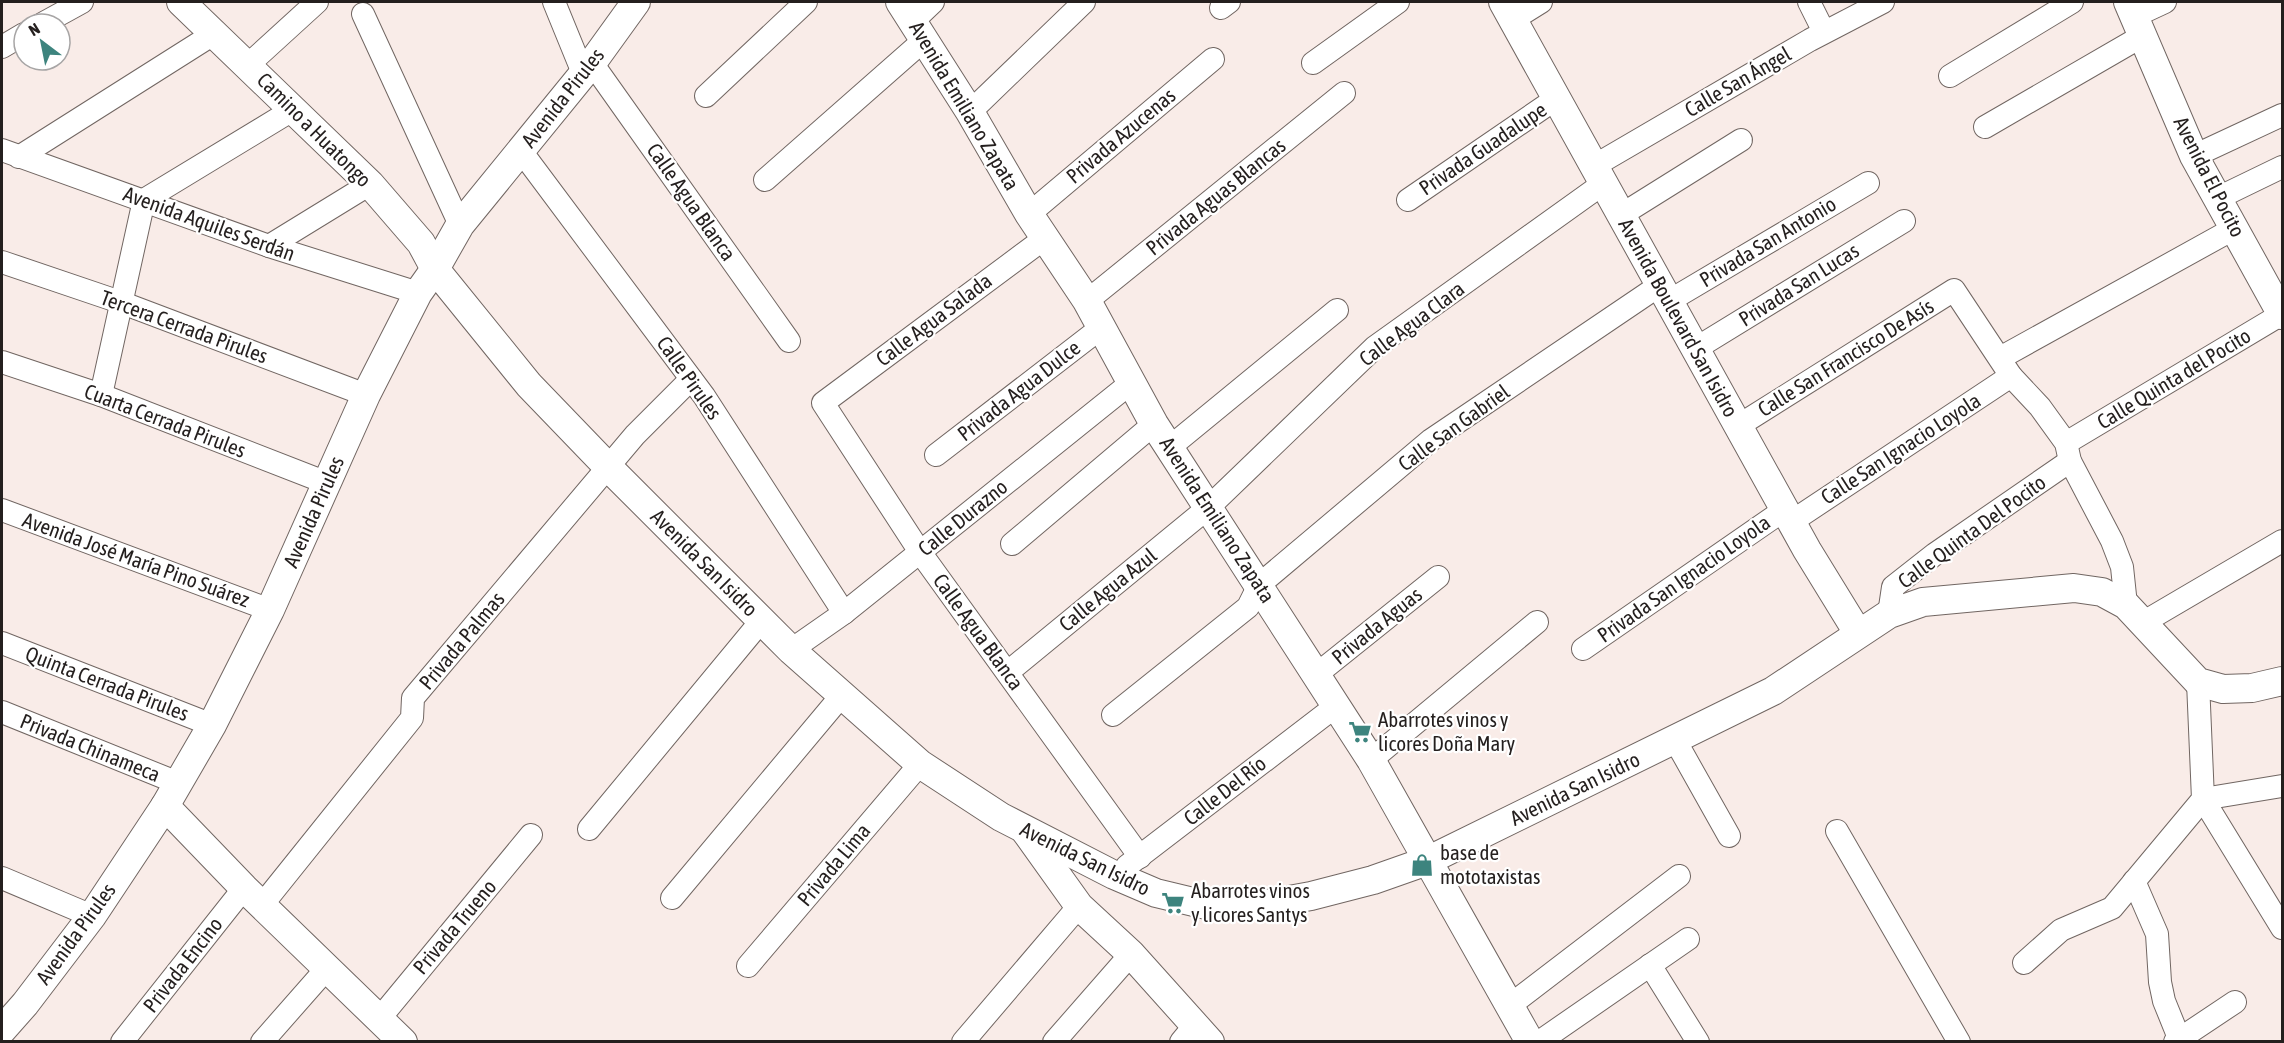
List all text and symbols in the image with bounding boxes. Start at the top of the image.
north arrow [12,12,72,72]
street label: Avenida Emiliano Zapata [905,17,1025,194]
text: N [25,19,43,39]
street label: Calle San Ángel [1680,41,1795,121]
street label: Avenida Pirules [516,43,608,152]
street label: Camino a Huatongo [253,67,377,191]
street label: Privada Azucenas [1061,83,1180,188]
street label: Privada Guadalupe [1414,97,1551,200]
street label: Avenida El Pocito [2169,113,2250,241]
street label: Privada Aguas Blancas [1141,133,1290,260]
street label: Calle Agua Blanca [643,138,741,265]
street label: Avenida Aquiles Serdán [120,181,298,265]
street label: Privada San Antonio [1695,191,1840,291]
street label: Avenida Boulevard San Isidro [1614,214,1743,421]
street label: Privada San Lucas [1734,238,1863,331]
street label: Calle Agua Salada [871,268,996,370]
street label: Calle Agua Clara [1354,276,1469,370]
street label: Tercera Cerrada Pirules [98,285,271,367]
street label: Calle San Francisco De Asís [1753,293,1938,421]
street label: Calle Quinta del Pocito [2092,323,2255,433]
street label: Calle Pirules [652,331,727,424]
street label: Privada Agua Dulce [952,335,1084,445]
street label: Cuarta Cerrada Pirules [81,378,249,462]
street label: Calle San Gabriel [1393,379,1514,475]
street label: Calle San Ignacio Loyola [1816,388,1985,509]
street label: Avenida Emiliano Zapata [1155,432,1280,607]
street label: Avenida Pirules [278,452,348,571]
street label: Calle Quinta Del Pocito [1893,470,2050,593]
street label: Calle Durazno [913,474,1012,560]
street label: Avenida San Isidro [646,504,763,621]
street label: Avenida José María Pino Suárez [20,507,253,611]
street label: Privada San Ignacio Loyola [1593,510,1774,647]
street label: Calle Agua Azul [1054,542,1161,636]
street label: Calle Agua Blanca [929,569,1029,694]
street label: Privada Aguas [1327,582,1426,669]
street label: Privada Palmas [414,587,509,694]
street label: Quinta Cerrada Pirules [22,641,192,725]
place label: Abarrotes vinos y licores Doña Mary [1378,707,1516,755]
street label: Privada Chinameca [17,708,164,786]
supermarket icon: Abarrotes vinos y licores Doña Mary [1347,719,1373,745]
street label: Avenida San Isidro [1506,746,1643,830]
street label: Calle Del Río [1179,751,1270,830]
street label: Avenida San Isidro [1017,816,1154,900]
street label: Privada Lima [792,818,875,910]
place label: base de mototaxistas [1440,840,1540,888]
shop icon: base de mototaxistas [1409,852,1435,878]
street label: Privada Trueno [408,874,501,979]
street label: Avenida Pirules [30,878,120,989]
place label: Abarrotes vinos y licores Santys [1191,878,1310,926]
supermarket icon: Abarrotes vinos y licores Santys [1160,890,1186,916]
street label: Privada Encino [138,912,227,1017]

